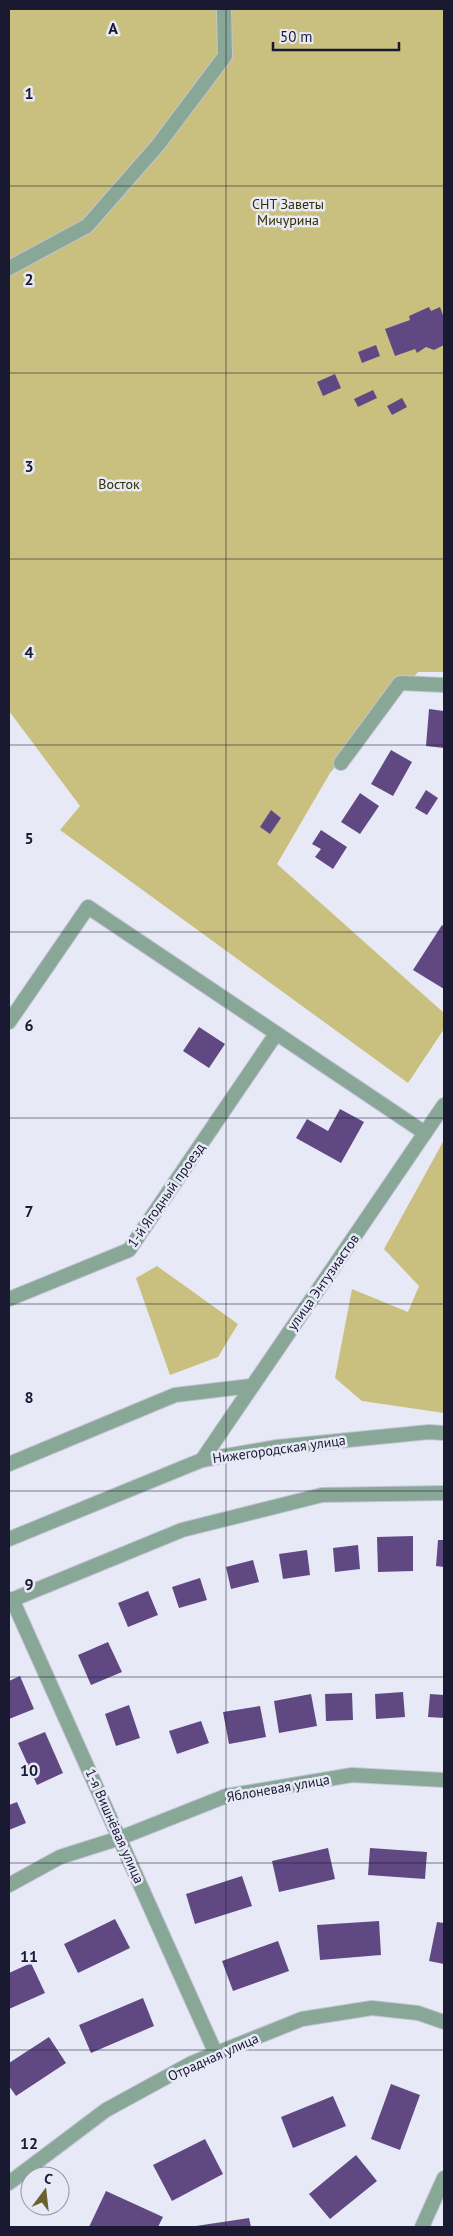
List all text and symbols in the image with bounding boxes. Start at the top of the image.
text: A [108,18,118,38]
scale bar [273,20,399,52]
text: 50 m [280,27,313,46]
text: 1 [24,83,34,103]
park label: СНТ Заветы Мичурина [252,195,324,229]
text: 2 [24,269,34,289]
text: 3 [24,456,34,476]
park label: Восток [98,475,140,493]
text: 4 [24,642,34,662]
text: 5 [24,828,34,848]
text: 6 [24,1015,34,1035]
street label: 1-й Ягодный проезд [123,1139,209,1251]
text: 7 [24,1201,34,1221]
street label: улица Энтузиастов [283,1230,363,1334]
text: 8 [24,1387,34,1407]
street label: Нижегородская улица [211,1431,347,1467]
text: 9 [24,1574,34,1594]
text: 10 [20,1760,38,1780]
street label: 1-я Вишнёвая улица [82,1766,148,1886]
street label: Яблоневая улица [225,1770,331,1806]
text: 11 [20,1946,38,1966]
street label: Отрадная улица [165,2029,261,2085]
text: 12 [20,2133,38,2153]
north arrow [20,2166,70,2216]
text: С [42,2169,55,2188]

